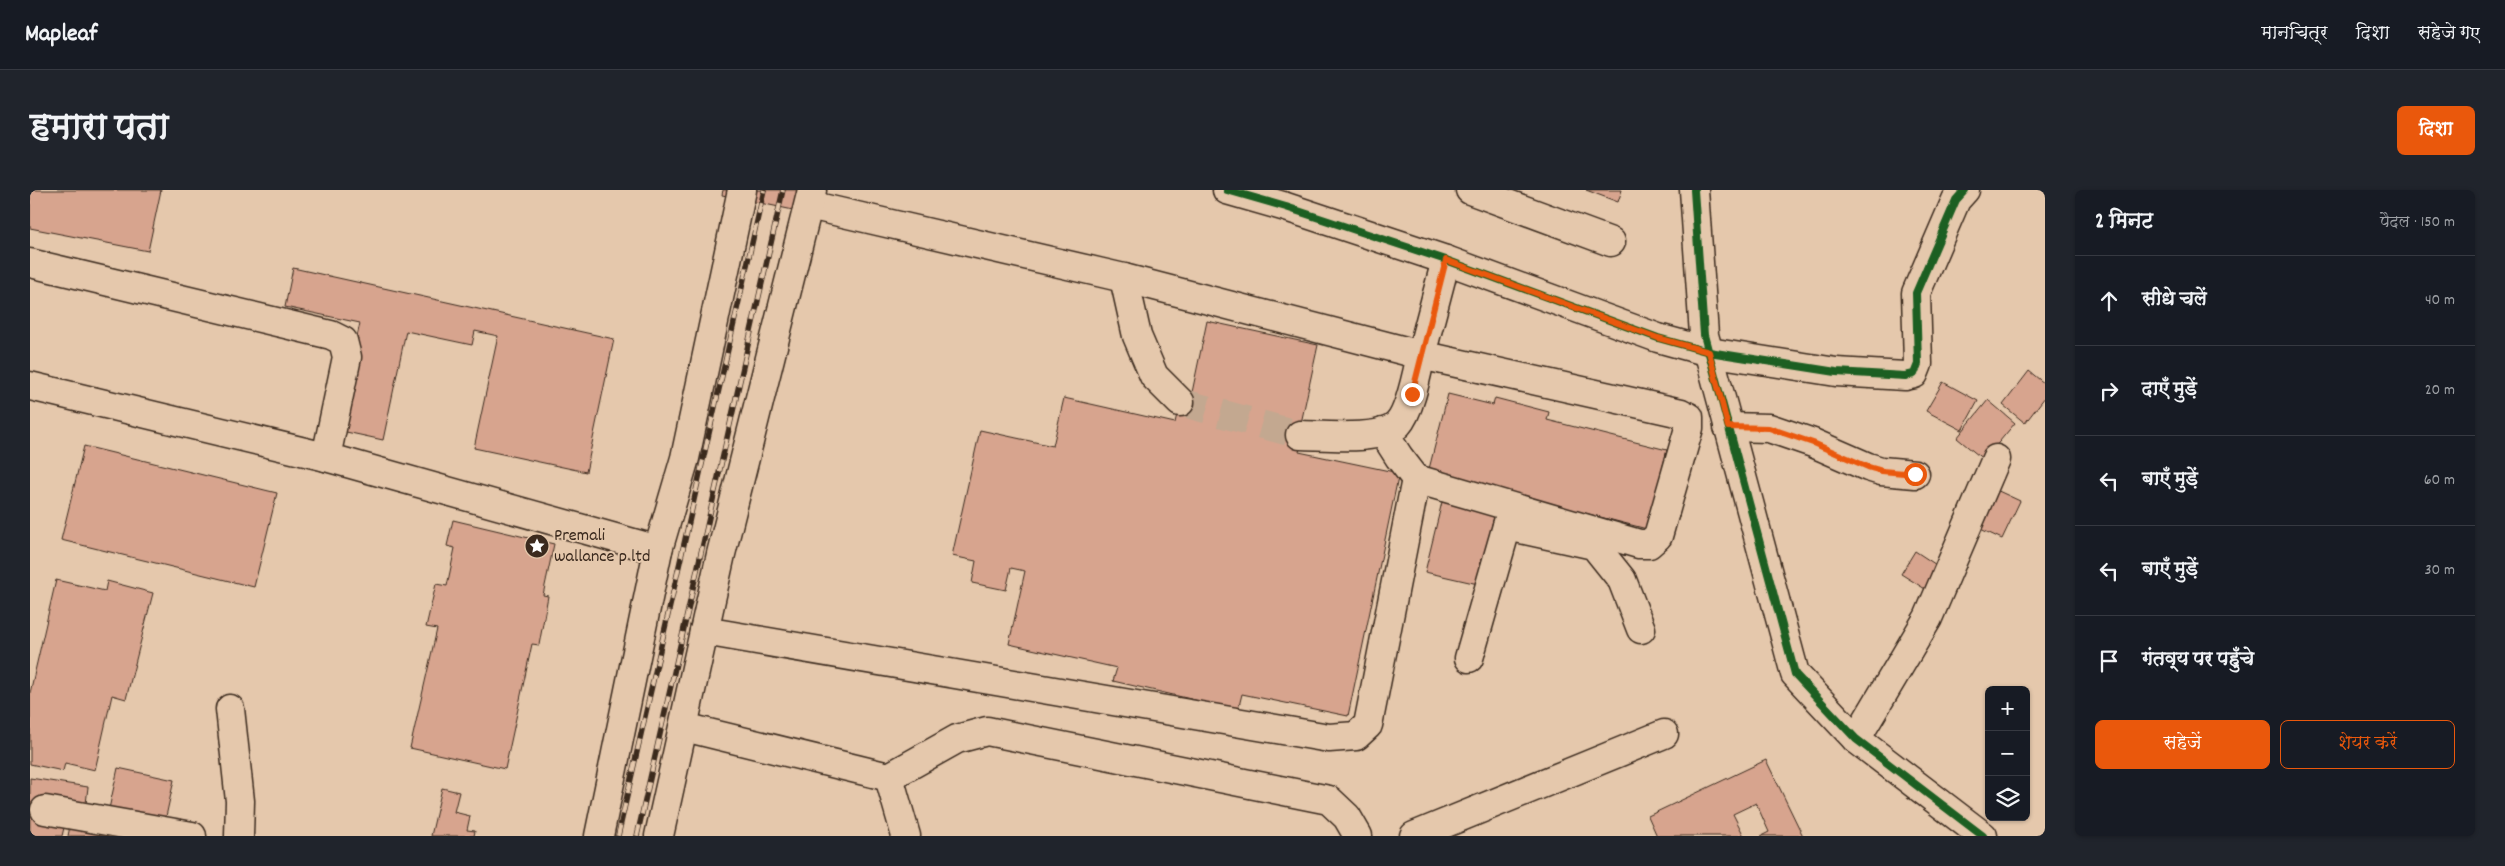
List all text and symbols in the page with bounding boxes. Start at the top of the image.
text: Mapleaf [25,18,97,52]
text: मानचित्र [2261,22,2328,47]
text: दिशा [2356,22,2390,47]
text: सहेजे गए [2418,22,2480,47]
text: हमारा पता [30,105,169,155]
button: दिशा [2397,106,2475,155]
text: 2 मिनट [2095,208,2153,238]
text: पैदल · 150 m [2380,211,2455,234]
icon: ahead [2095,287,2123,315]
text: सीधे चलें [2142,287,2207,314]
text: 40 m [2425,289,2455,312]
icon: right [2095,377,2123,405]
text: दाएँ मुड़ें [2142,377,2197,404]
text: 20 m [2425,379,2455,402]
route end [1401,383,1424,406]
route start [1904,463,1927,486]
icon: left [2095,467,2123,495]
text: बाएँ मुड़ें [2142,467,2198,494]
text: 60 m [2424,469,2455,492]
place label: Premali wallance p ltd [554,524,650,570]
place icon: Premali wallance p ltd [524,533,550,559]
icon: left [2095,557,2123,585]
text: बाएँ मुड़ें [2142,557,2198,584]
text: 30 m [2425,559,2455,582]
icon: arrive [2095,647,2123,675]
text: गंतव्य पर पहुँचे [2142,647,2254,674]
map controls [1985,686,2030,821]
button: + [1985,686,2030,731]
button: सहेजें [2095,720,2270,769]
button: शेयर करें [2280,720,2455,769]
button: − [1985,731,2030,776]
button: layers [1985,776,2030,821]

